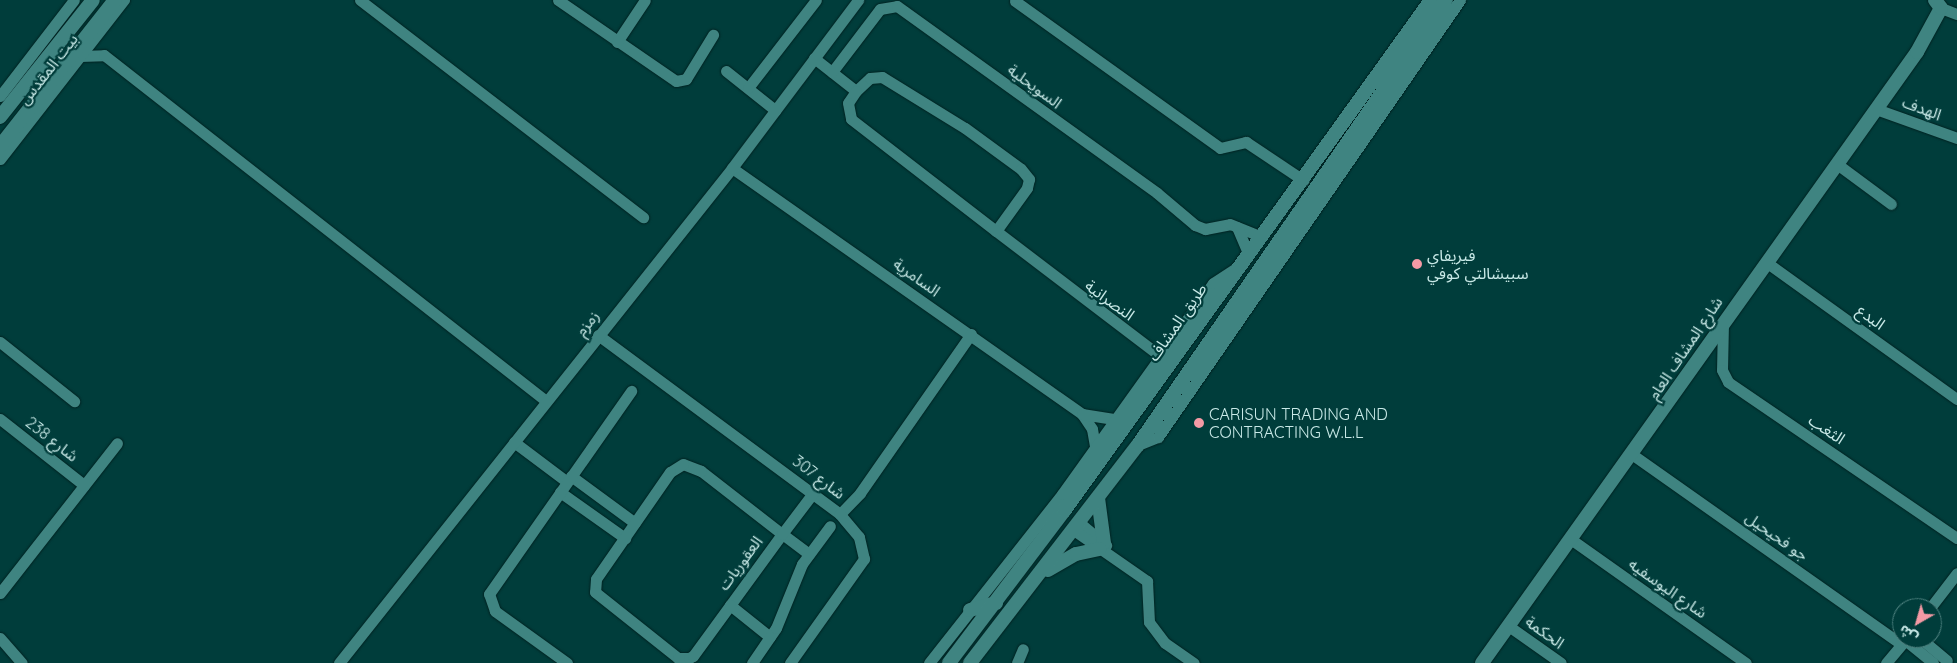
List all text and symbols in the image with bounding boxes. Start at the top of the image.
street label: بيت المقدس [14,30,82,108]
street label: السويحلية [1004,60,1066,112]
street label: الهدف [1900,92,1944,124]
place label: فيريفاي سبيشالتي كوفي [1427,245,1529,283]
street label: السامرية [890,254,944,300]
marker: فيريفاي سبيشالتي كوفي [1411,258,1423,270]
street label: النصرانية [1082,276,1138,324]
street label: طريق المشاف [1143,280,1211,364]
street label: شارع المشاف العام [1644,293,1726,403]
street label: البدع [1853,300,1889,334]
street label: زمزم [571,306,603,340]
place label: CARISUN TRADING AND CONTRACTING W.L.L [1209,404,1388,442]
street label: الثغب [1805,410,1849,448]
street label: شارع 238 [22,413,82,465]
marker: CARISUN TRADING AND CONTRACTING W.L.L [1193,417,1205,429]
street label: شارع 307 [789,451,849,503]
street label: جو فحيحيل [1742,507,1812,565]
street label: العقوريات [714,532,766,594]
street label: شارع اليوسفيه [1625,554,1711,622]
north arrow [1892,598,1942,648]
street label: الحكمة [1522,612,1568,652]
text: ش [1895,621,1921,647]

